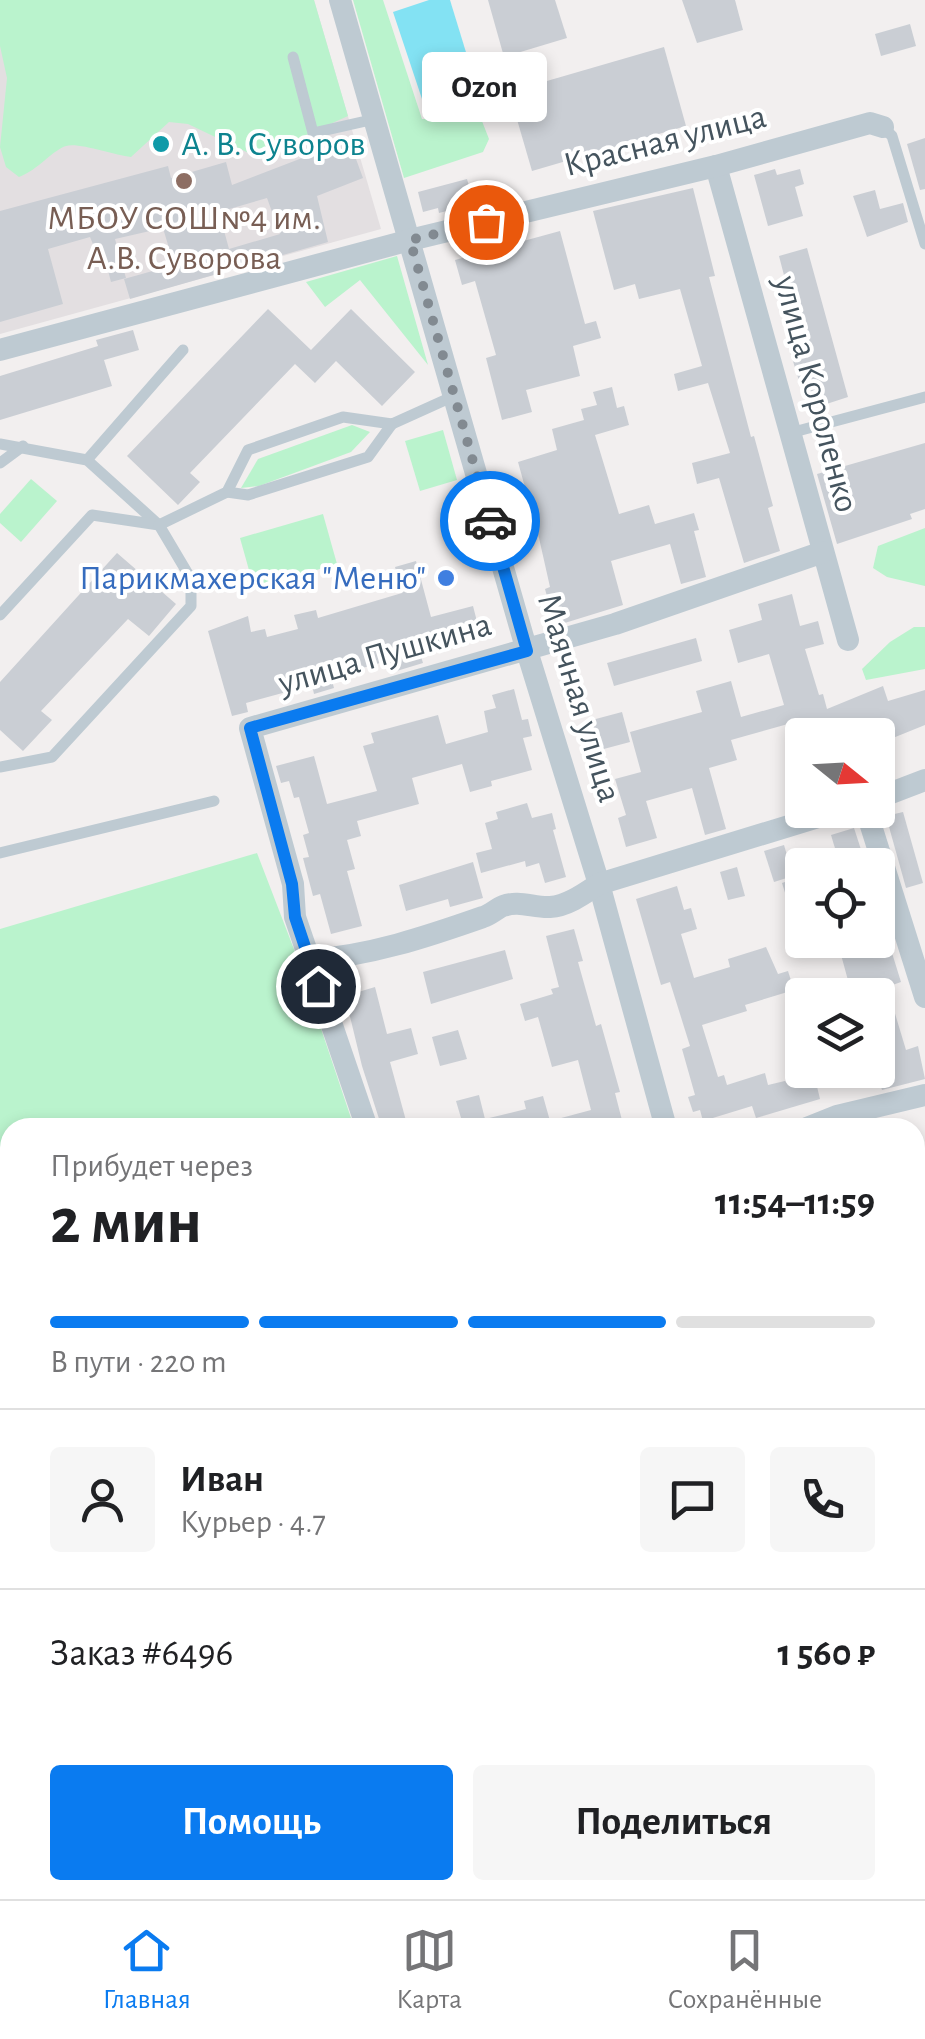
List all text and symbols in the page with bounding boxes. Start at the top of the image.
callout: Ozon [424,52,548,122]
text: Ozon [451,71,518,103]
street label: Красная улица [560,99,770,183]
place label: А. В. Суворов [181,127,366,162]
marker: А. В. Суворов [150,133,172,155]
marker: МБОУ СОШ№4 им. А.В. Суворова [173,170,195,192]
pin [444,180,529,265]
icon: bag [459,195,514,250]
place label: МБОУ СОШ№4 им. А.В. Суворова [47,201,321,276]
street label: улица Короленко [767,271,864,516]
courier [440,471,540,571]
icon: car [463,494,518,549]
place label: Парикмахерская "Меню" [79,561,426,596]
marker: Парикмахерская "Меню" [435,567,457,589]
street label: Маячная улица [531,590,627,806]
street label: улица Пушкина [274,607,495,701]
north arrow [785,718,895,828]
map controls [785,718,895,1088]
button: locate [785,848,895,958]
pin [276,944,361,1029]
icon: home [291,959,346,1014]
button: layers [785,978,895,1088]
text: Прибудет через [50,1150,253,1182]
text: 11:54–11:59 [715,1184,875,1222]
text: 2 мин [50,1190,202,1255]
text: В пути · 220 m [50,1346,227,1378]
button: person [50,1447,155,1552]
button: chat [640,1447,745,1552]
button: phone [770,1447,875,1552]
text: Иван [180,1461,264,1499]
text: Курьер · 4.7 [180,1506,326,1538]
text: Заказ #6496 [50,1635,233,1673]
text: 1 560 ₽ [777,1635,875,1673]
button: Помощь [50,1765,453,1880]
button: Поделиться [473,1765,875,1880]
tab: Главная [103,1923,191,2017]
tab: Карта [396,1923,462,2017]
tab: Сохранённые [667,1923,822,2017]

